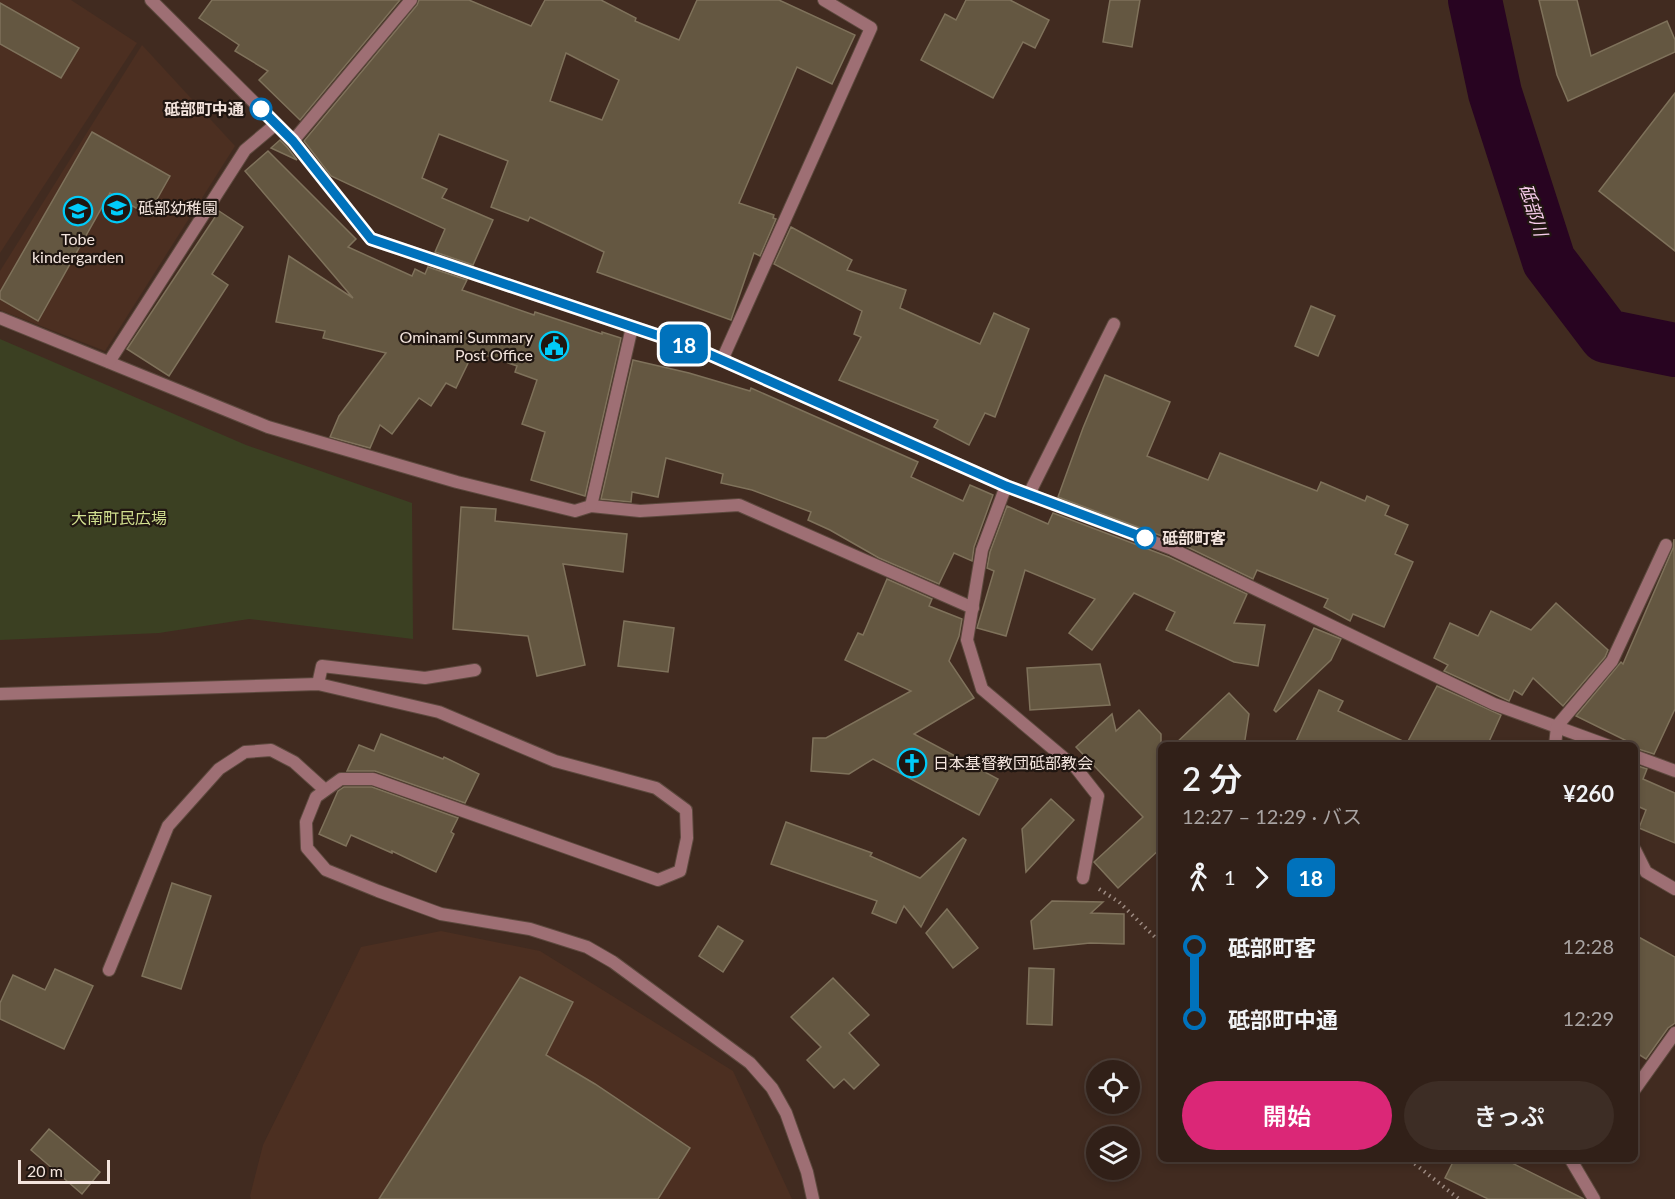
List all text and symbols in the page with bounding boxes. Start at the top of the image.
marker: 砥部町中通 [250,98,272,120]
place label: 砥部町中通 [164,99,244,118]
water label: 砥部川 [1515,181,1553,241]
school or university icon: 砥部幼稚園 [101,192,133,224]
school or university icon: Tobe kindergarden [62,195,94,227]
place label: 砥部幼稚園 [138,198,218,217]
place label: Tobe kindergarden [32,229,124,266]
line badge: 18 [657,324,711,364]
place label: Ominami Summary Post Office [400,327,534,364]
public building icon: Ominami Summary Post Office [538,330,570,362]
text: 18 [672,332,696,357]
park label: 大南町民広場 [71,508,167,527]
marker: 砥部町客 [1134,527,1156,549]
place label: 砥部町客 [1162,528,1226,547]
church icon: 日本基督教団砥部教会 [896,747,928,779]
place label: 日本基督教団砥部教会 [933,753,1093,772]
text: 2 分 [1182,758,1242,798]
text: ¥260 [1563,780,1614,807]
text: 12:27 – 12:29 · バス [1182,804,1362,828]
icon: walk [1182,861,1215,894]
icon: forward [1245,861,1278,894]
text: 1 [1224,865,1236,889]
text: 18 [1299,865,1323,890]
text: 砥部町客 [1228,934,1316,961]
text: 12:28 [1563,934,1614,958]
text: 砥部町中通 [1228,1006,1338,1033]
text: 12:29 [1563,1006,1614,1030]
map controls [1086,1060,1140,1180]
button: locate [1086,1060,1140,1114]
button: 開始 [1182,1081,1392,1150]
button: きっぷ [1404,1081,1614,1150]
button: layers [1086,1126,1140,1180]
scale bar [18,1157,110,1184]
text: 20 m [27,1161,63,1180]

